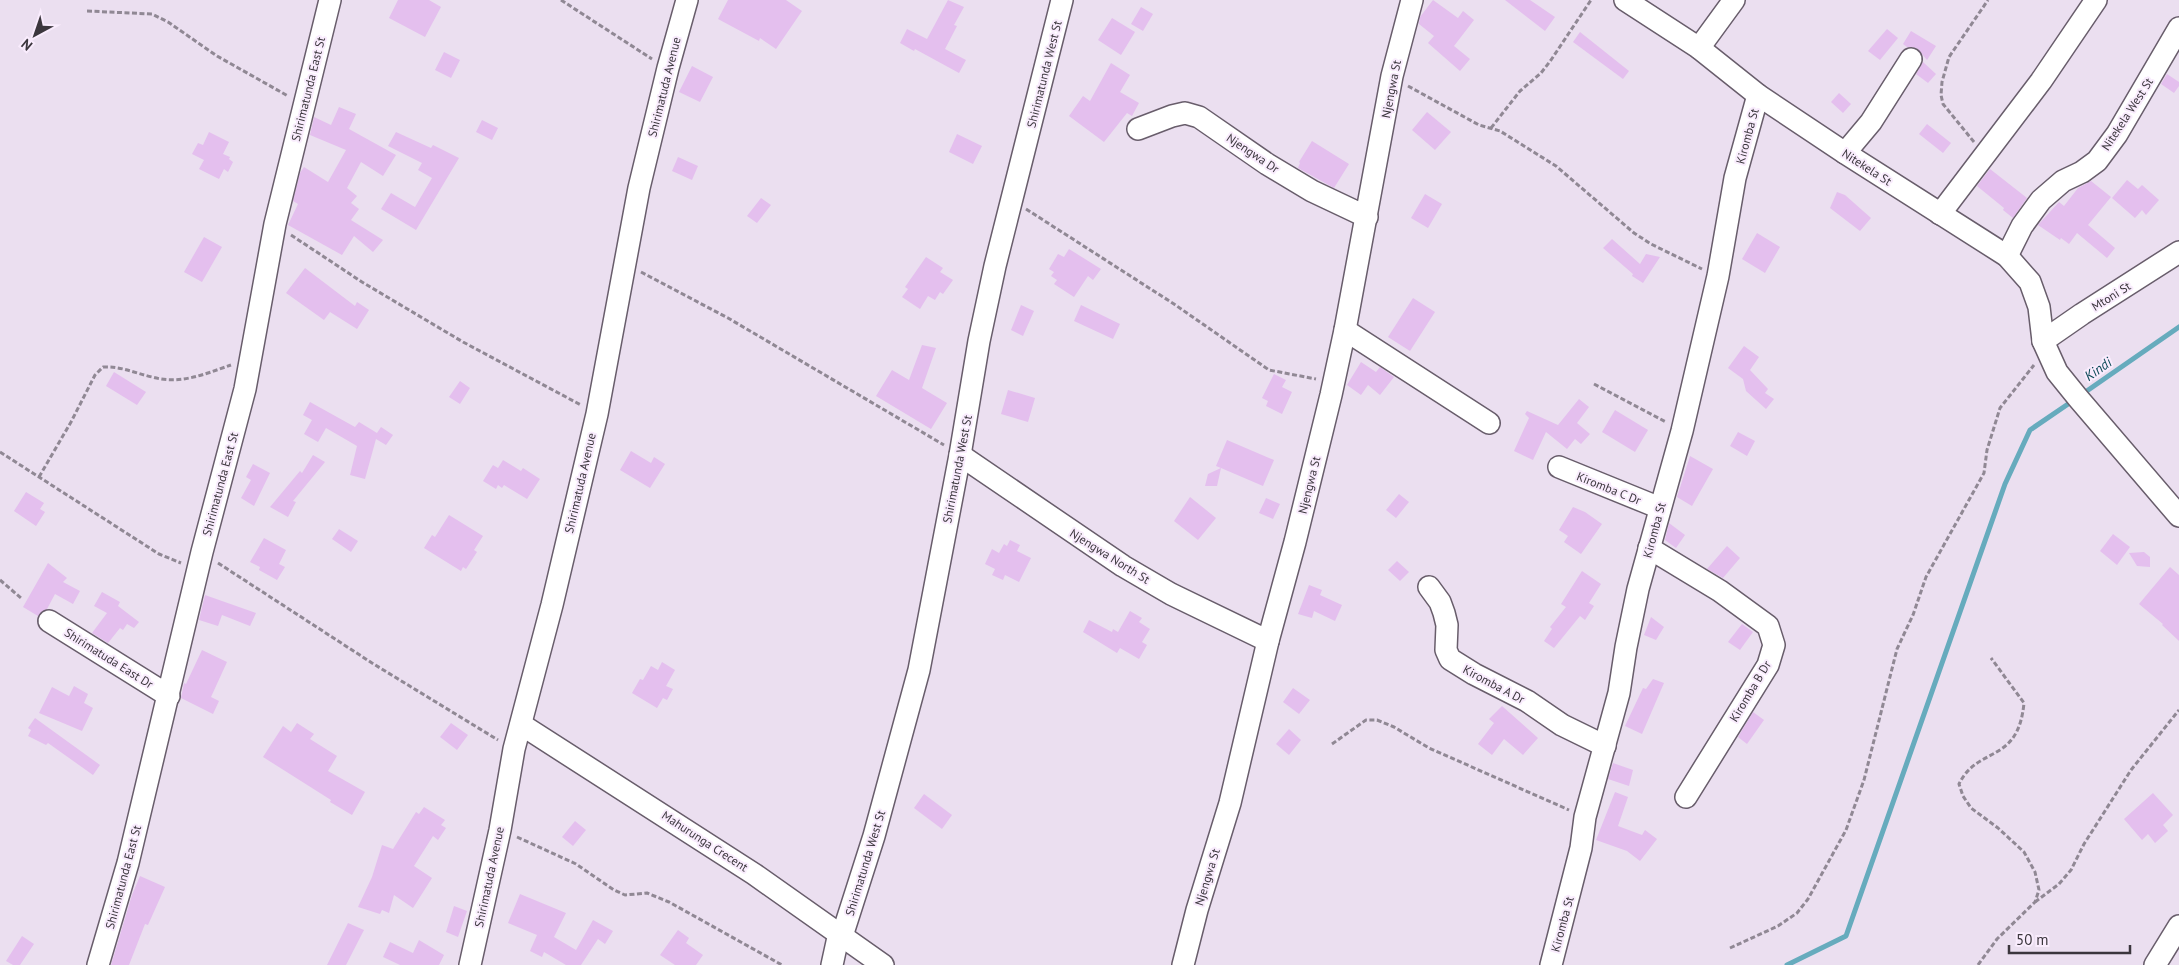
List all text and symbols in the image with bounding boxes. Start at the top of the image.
north arrow [10,10,60,60]
street label: Shirimatunda West St [1023,19,1065,129]
text: N [17,35,36,55]
street label: Shirimatunda East St [288,35,328,143]
street label: Shirimatuda Avenue [644,36,684,138]
street label: Njengwa St [1378,59,1404,119]
street label: Nitekela West St [2098,75,2156,153]
street label: Kiromba St [1732,107,1762,165]
street label: Njengwa Dr [1224,130,1282,176]
street label: Nitekela St [1839,145,1895,189]
street label: Mtoni St [2089,278,2133,314]
water label: Kindi [2081,353,2116,385]
street label: Shirimatunda West St [939,414,975,524]
street label: Shirimatunda East St [199,430,241,538]
street label: Shirimatuda Avenue [561,431,599,535]
street label: Njengwa St [1295,455,1323,515]
street label: Kiromba C Dr [1575,468,1643,508]
street label: Kiromba St [1639,501,1669,559]
street label: Njengwa North St [1067,525,1153,587]
street label: Shirimatuda East Dr [62,625,156,691]
street label: Kiromba B Dr [1726,658,1774,724]
street label: Kiromba A Dr [1461,661,1527,707]
street label: Mahurunga Crecent [659,808,751,874]
street label: Shirimatunda West St [842,808,888,918]
street label: Shirimatunda East St [102,823,144,931]
street label: Shirimatuda Avenue [471,825,507,929]
street label: Njengwa St [1191,847,1223,907]
street label: Kiromba St [1547,895,1577,953]
scale bar [2009,922,2130,954]
text: 50 m [2016,930,2049,949]

